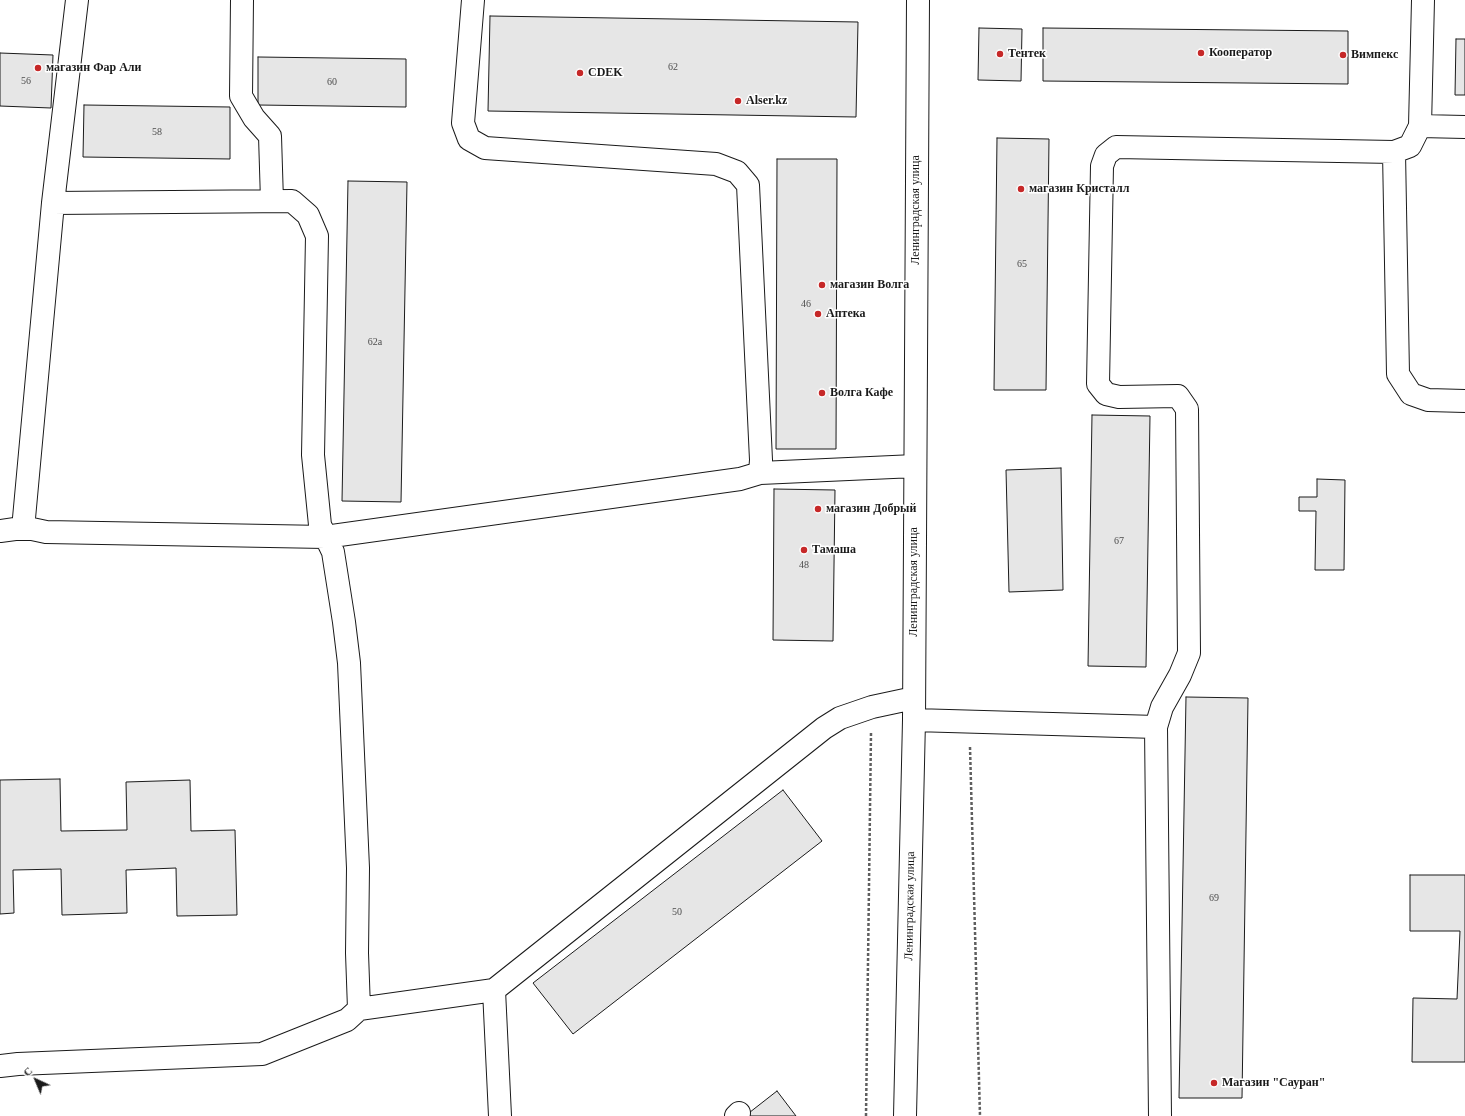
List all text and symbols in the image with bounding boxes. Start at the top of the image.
place label: Кооператор [1209,46,1272,60]
place label: Тентек [1008,47,1046,61]
marker: Кооператор [1196,48,1206,58]
place label: Вимпекс [1351,48,1398,62]
marker: Тентек [995,49,1005,59]
marker: Вимпекс [1338,50,1348,60]
place label: магазин Фар Али [46,61,141,75]
house number: 62 [668,61,678,73]
marker: магазин Фар Али [33,63,43,73]
place label: CDEK [588,66,623,80]
marker: CDEK [575,68,585,78]
house number: 56 [21,75,31,87]
house number: 60 [327,76,337,88]
place label: Alser.kz [746,94,787,108]
marker: Alser.kz [733,96,743,106]
house number: 58 [152,126,162,138]
street label: Ленинградская улица [909,155,923,265]
place label: магазин Кристалл [1029,182,1129,196]
marker: магазин Кристалл [1016,184,1026,194]
house number: 65 [1017,258,1027,270]
place label: магазин Волга [830,278,909,292]
marker: магазин Волга [817,280,827,290]
house number: 46 [801,298,811,310]
place label: Аптека [826,307,866,321]
marker: Аптека [813,309,823,319]
house number: 62а [368,336,382,348]
place label: Волга Кафе [830,386,893,400]
marker: Волга Кафе [817,388,827,398]
place label: магазин Добрый [826,502,916,516]
marker: магазин Добрый [813,504,823,514]
street label: Ленинградская улица [907,527,921,637]
house number: 67 [1114,535,1124,547]
place label: Тамаша [812,543,856,557]
marker: Тамаша [799,545,809,555]
house number: 48 [799,559,809,571]
street label: Ленинградская улица [902,851,918,961]
house number: 69 [1209,892,1219,904]
house number: 50 [672,906,682,918]
north arrow [16,1060,56,1100]
text: С [21,1064,35,1078]
place label: Магазин "Сауран" [1222,1076,1325,1090]
marker: Магазин "Сауран" [1209,1078,1219,1088]

